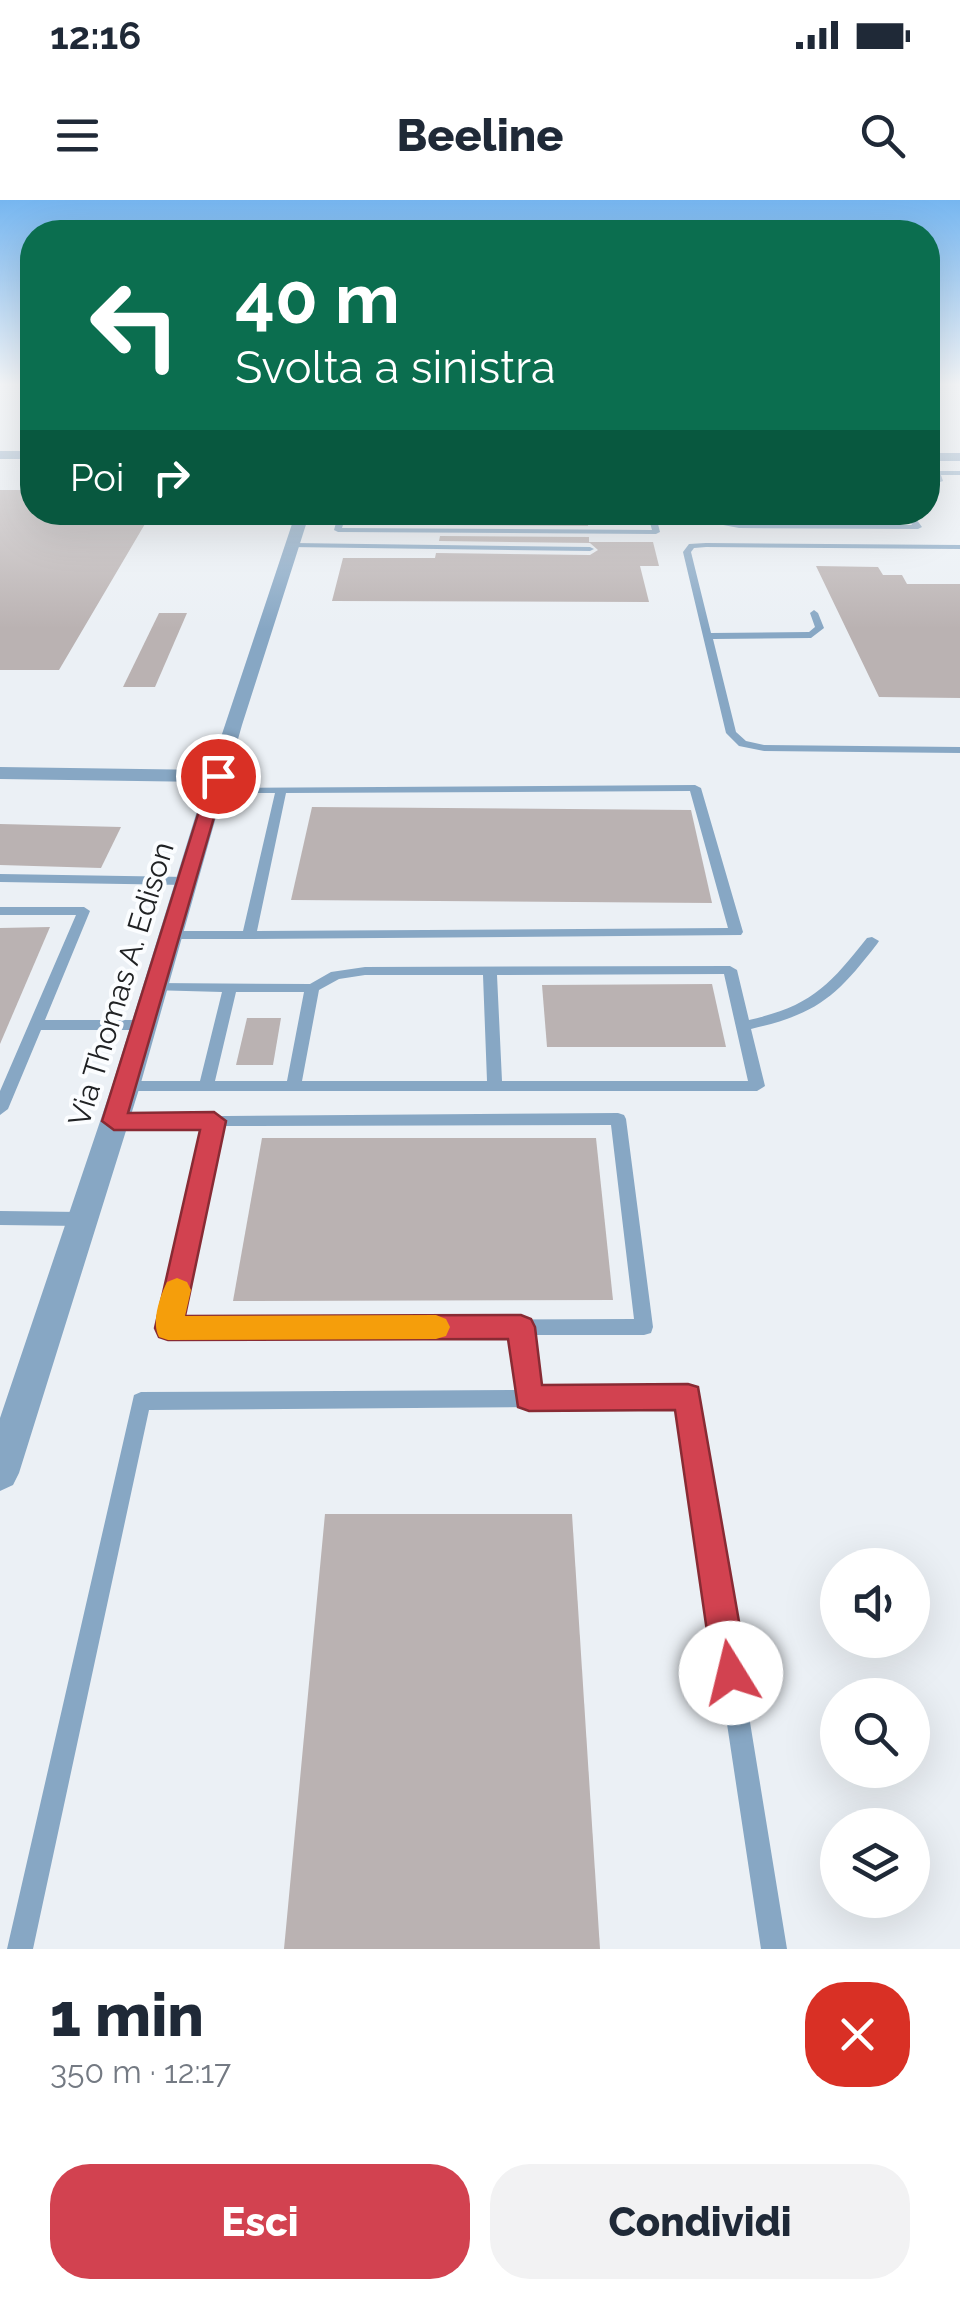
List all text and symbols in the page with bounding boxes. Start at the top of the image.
text: 12:16 [50,13,141,58]
icon: menu [50,108,105,163]
icon: search [855,108,910,163]
text: Beeline [396,109,564,162]
text: 40 m [235,257,400,339]
icon: left [70,260,200,390]
text: Svolta a sinistra [235,341,555,394]
icon: right [144,450,199,505]
text: Poi [70,455,124,500]
pin [176,734,261,819]
icon: arrive [191,749,246,804]
street label: Via Thomas A. Edison [61,838,181,1130]
map controls [820,1548,930,1918]
button: sound [820,1548,930,1658]
position arrow [679,1621,783,1725]
button: search [820,1678,930,1788]
button: layers [820,1808,930,1918]
text: 1 min [50,1980,204,2050]
button: close [805,1982,910,2087]
text: 350 m · 12:17 [50,2053,231,2090]
button: Esci [50,2164,470,2279]
button: Condividi [490,2164,910,2279]

